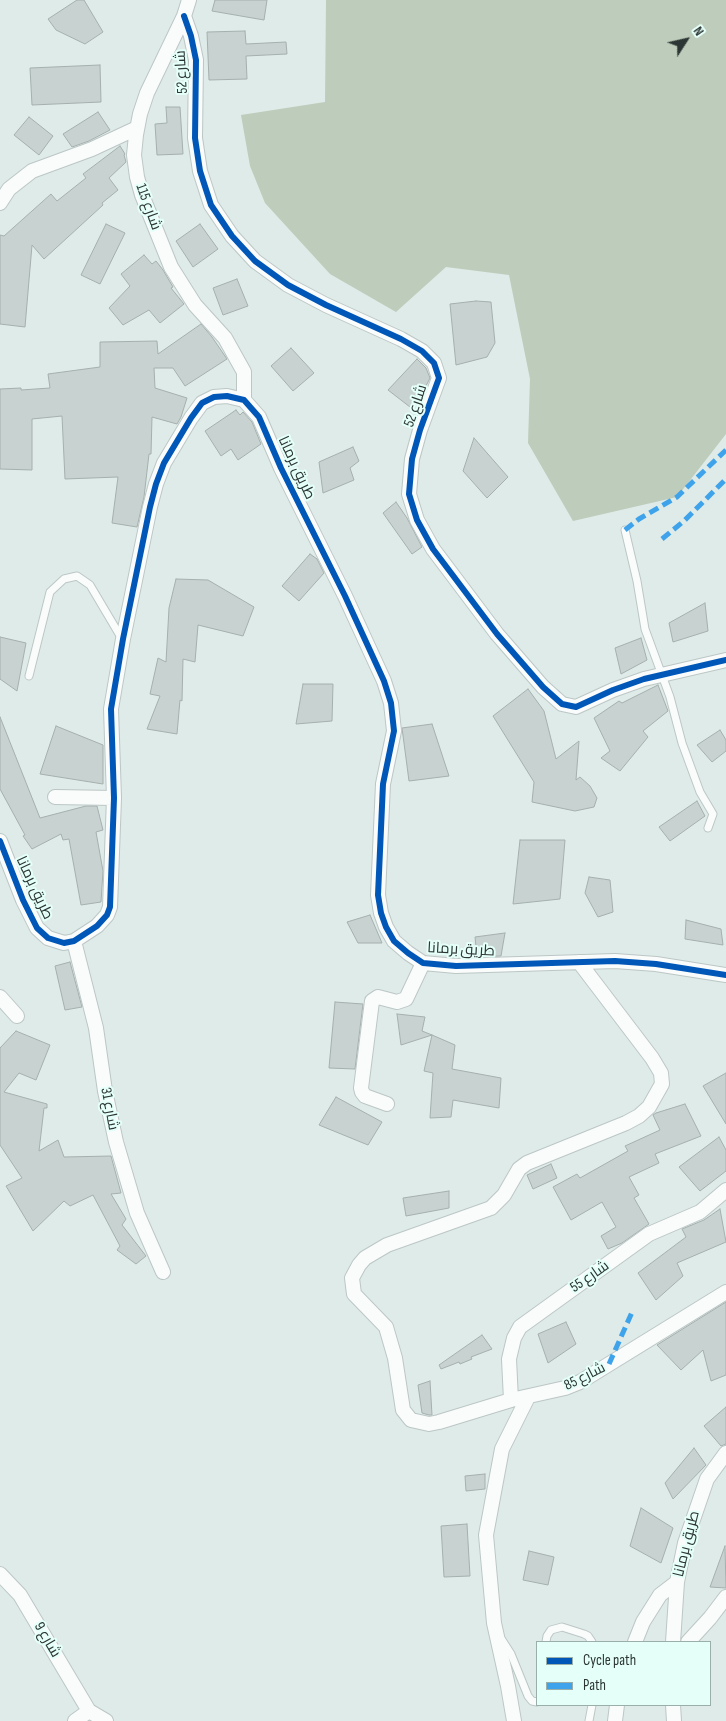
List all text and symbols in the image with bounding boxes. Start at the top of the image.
north arrow [661,15,711,65]
text: N [690,23,708,39]
street label: شارع 52 [172,50,192,94]
street label: شارع 115 [131,181,165,233]
street label: شارع 52 [400,382,432,430]
street label: طريق برمانا [274,434,318,502]
street label: طريق برمانا [12,854,56,922]
street label: طريق برمانا [427,939,495,961]
street label: شارع 31 [96,1086,122,1132]
street label: شارع 55 [567,1257,613,1297]
street label: شارع 85 [561,1359,609,1395]
street label: طريق برمانا [670,1509,704,1579]
street label: شارع 9 [30,1619,64,1661]
legend [536,1641,711,1706]
text: Cycle path [583,1651,636,1670]
text: Path [583,1676,606,1695]

